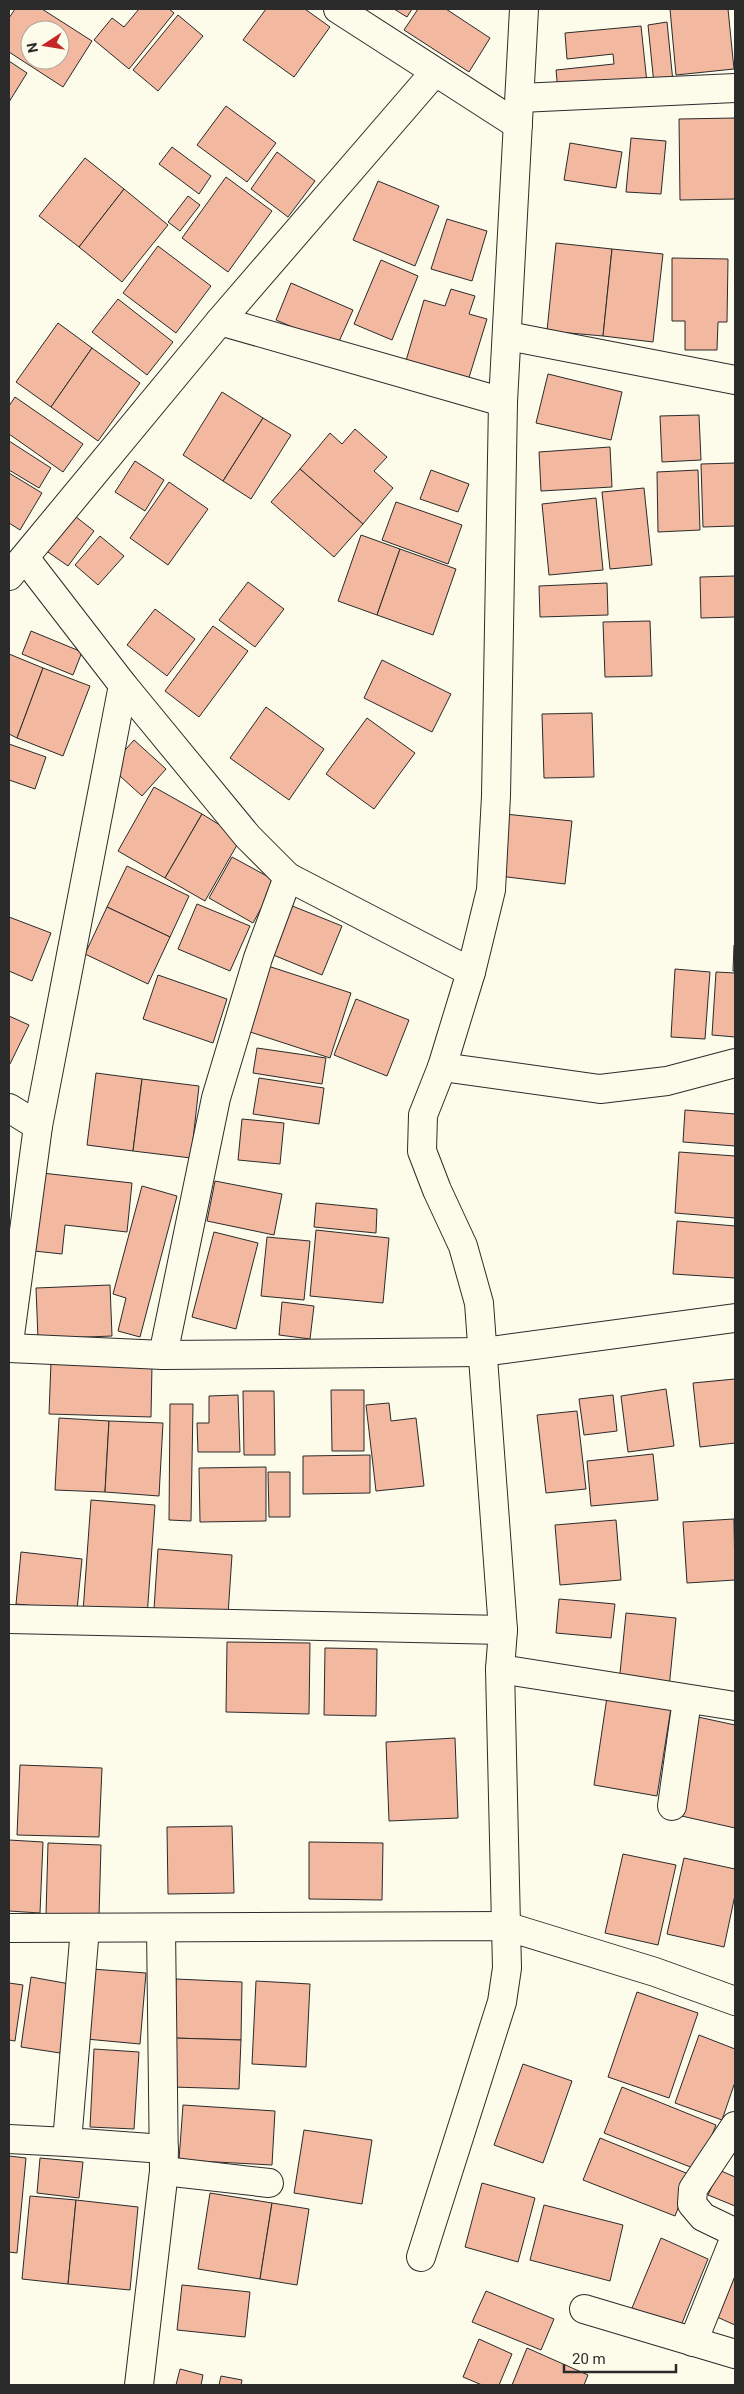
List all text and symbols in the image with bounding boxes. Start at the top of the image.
north arrow [20,20,70,70]
text: N [23,41,41,54]
scale bar [564,2342,676,2374]
text: 20 m [572,2350,606,2368]

